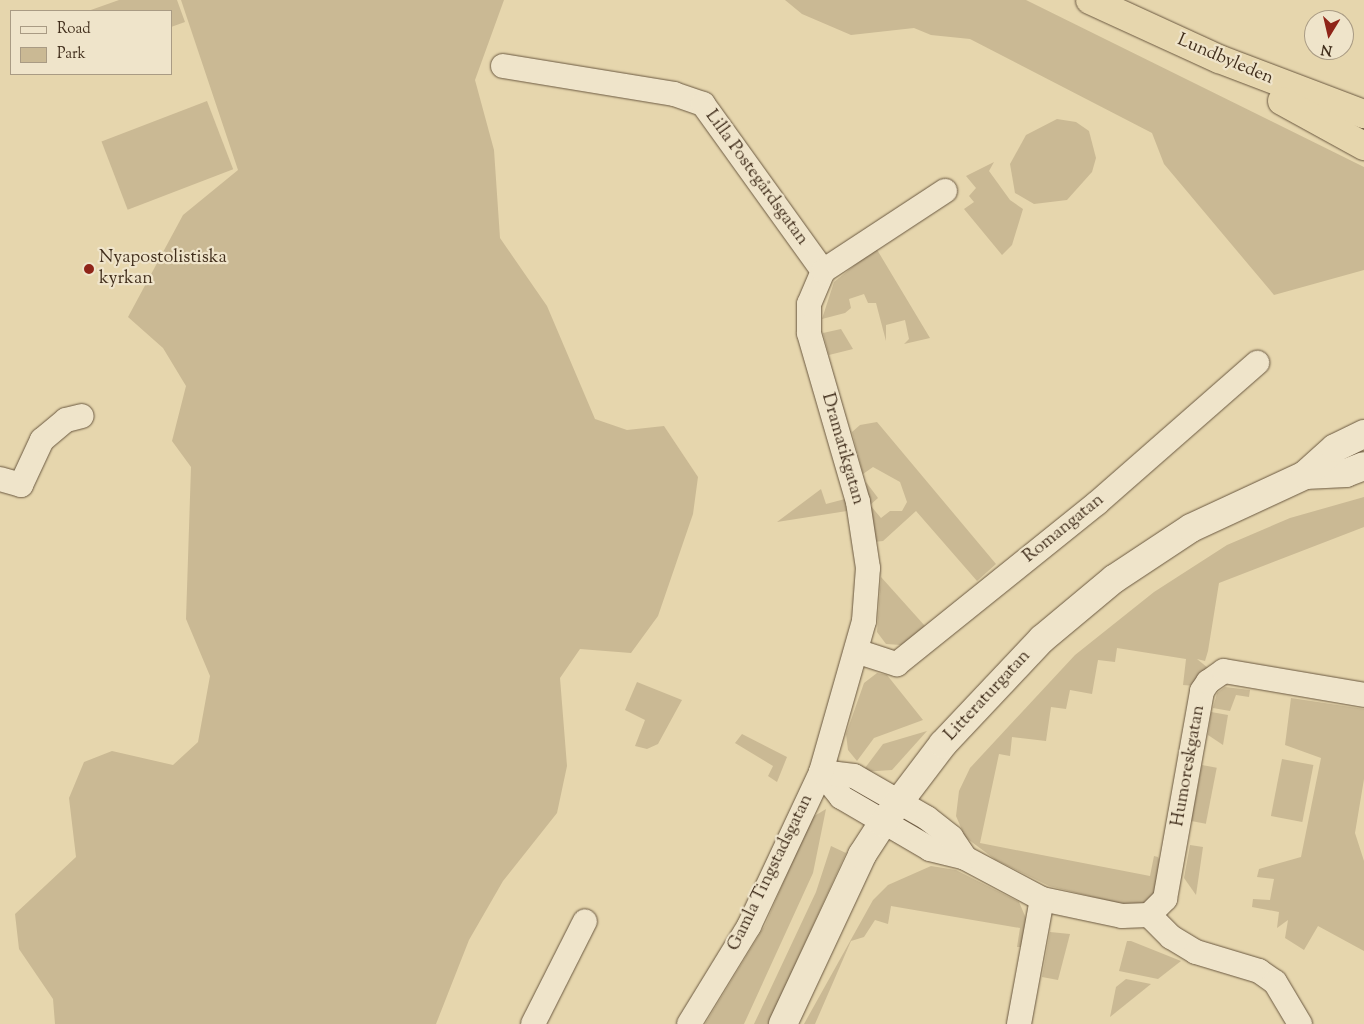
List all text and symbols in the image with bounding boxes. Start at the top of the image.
legend [10,10,172,75]
north arrow [1304,10,1354,60]
text: Road [57,19,91,40]
street label: Lundbyleden [1174,30,1276,90]
text: N [1320,38,1334,60]
text: Park [57,44,86,65]
street label: Lilla Postegårdsgatan [700,106,812,250]
place label: Nyapostolistiska kyrkan [99,248,227,290]
marker: Nyapostolistiska kyrkan [83,263,95,275]
street label: Dramatikgatan [816,391,868,507]
street label: Romangatan [1019,490,1109,568]
street label: Litteraturgatan [940,646,1036,746]
street label: Humoreskgatan [1168,704,1210,828]
street label: Gamla Tingstadsgatan [724,791,818,955]

